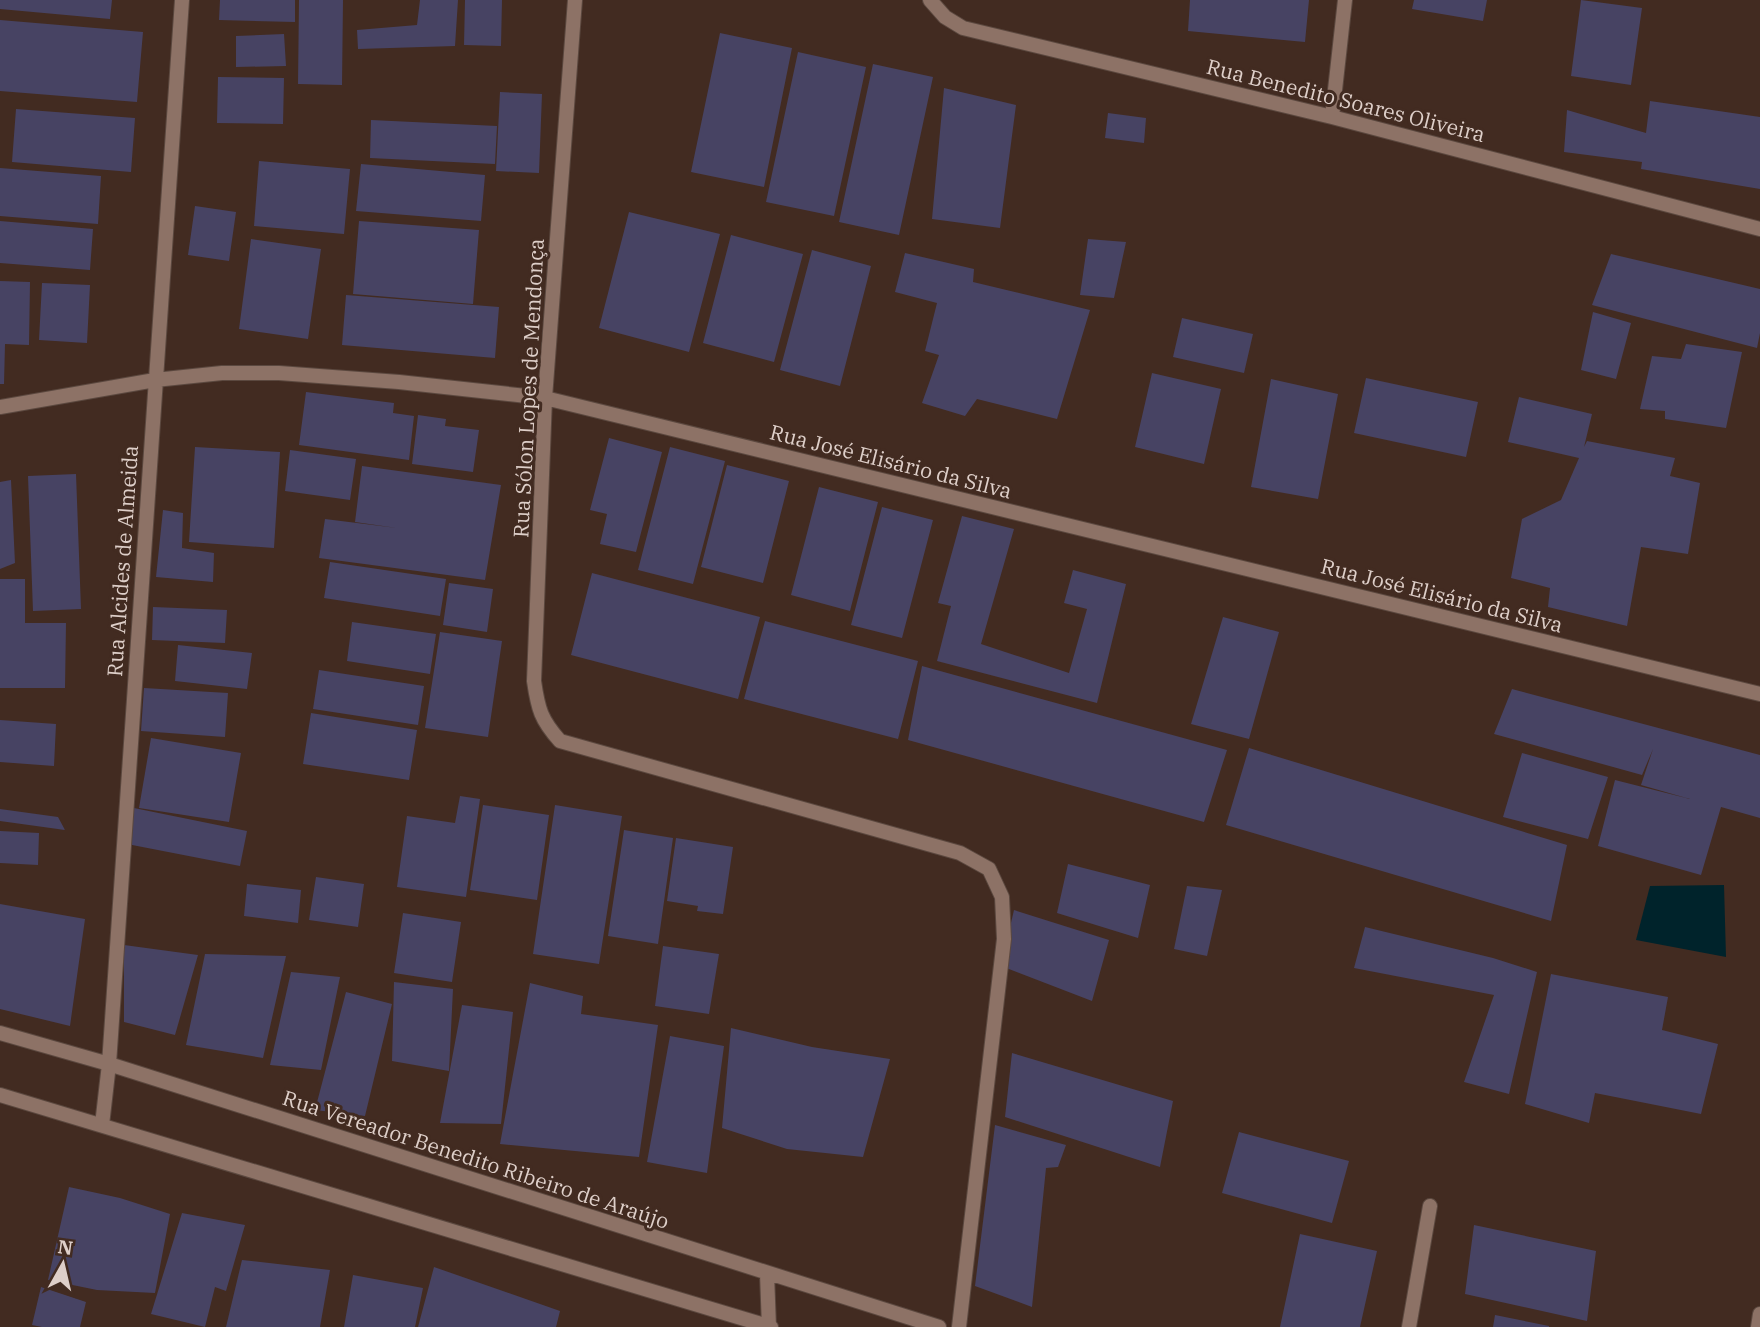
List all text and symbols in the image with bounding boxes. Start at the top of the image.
street label: Rua Benedito Soares Oliveira [1204,52,1488,148]
street label: Rua Sólon Lopes de Mendonça [506,238,550,538]
street label: Rua José Elisário da Silva [767,417,1015,505]
street label: Rua Alcides de Almeida [100,444,144,678]
street label: Rua José Elisário da Silva [1318,551,1566,639]
street label: Rua Vereador Benedito Ribeiro de Araújo [279,1083,673,1235]
north arrow [28,1229,98,1299]
text: N [56,1234,74,1260]

